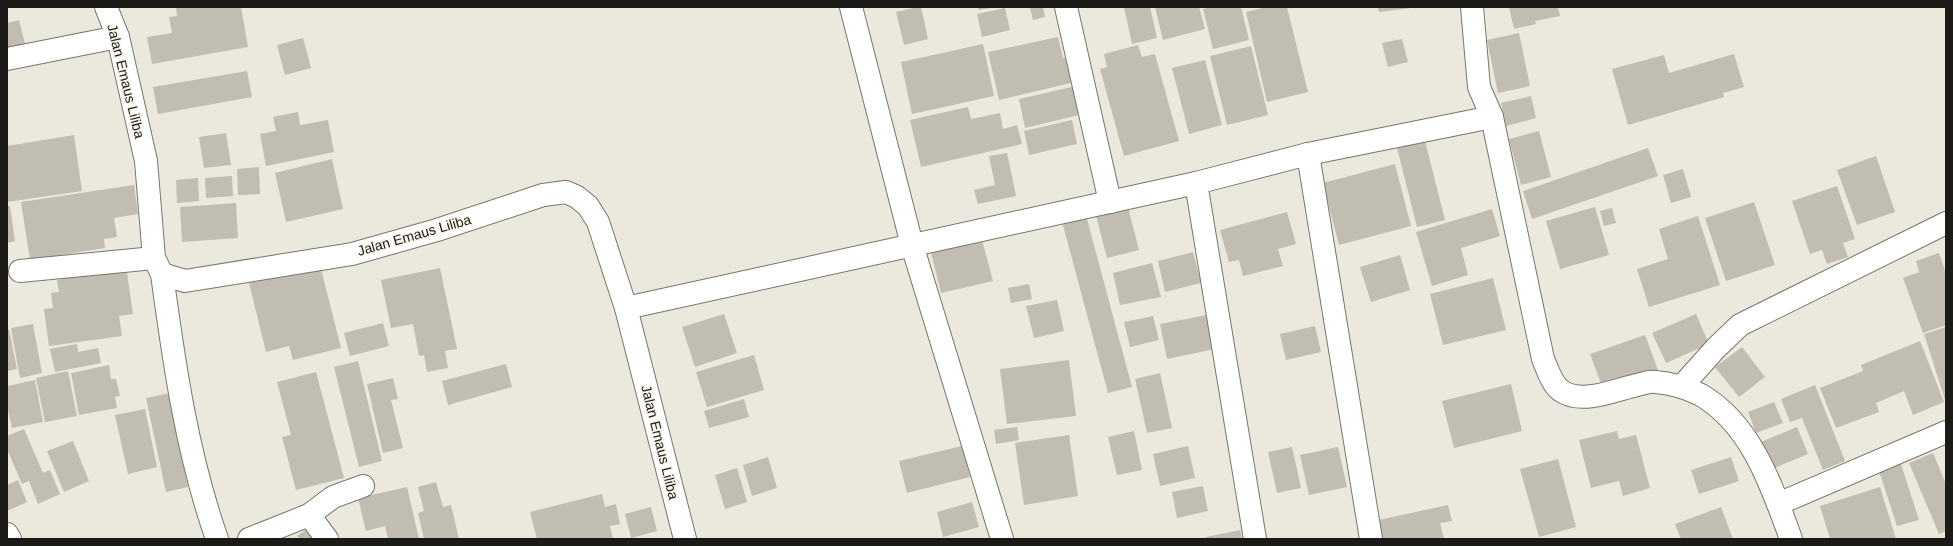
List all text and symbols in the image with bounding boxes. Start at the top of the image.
street label: Jalan Emaus Liliba [104,22,148,140]
street label: Jalan Emaus Liliba [355,211,473,259]
street label: Jalan Emaus Liliba [638,383,682,501]

